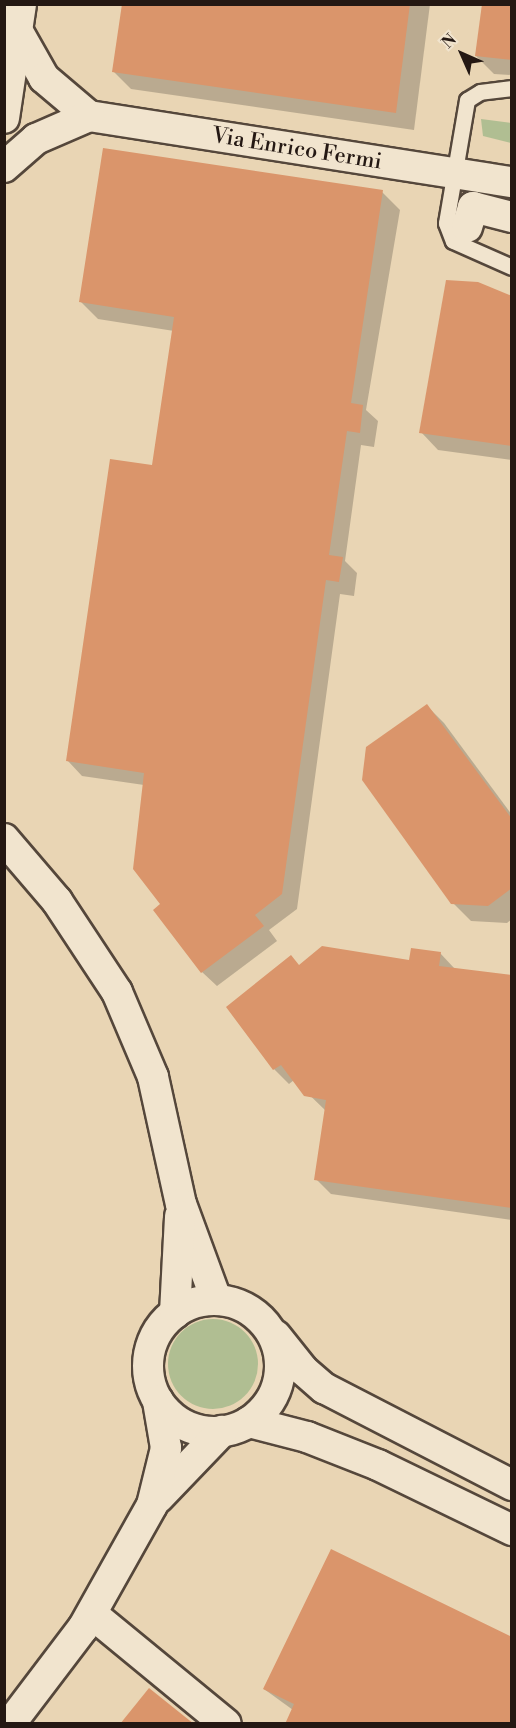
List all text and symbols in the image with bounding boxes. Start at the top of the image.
north arrow [432,24,492,84]
text: N [438,30,461,53]
street label: Via Enrico Fermi [210,123,384,175]

